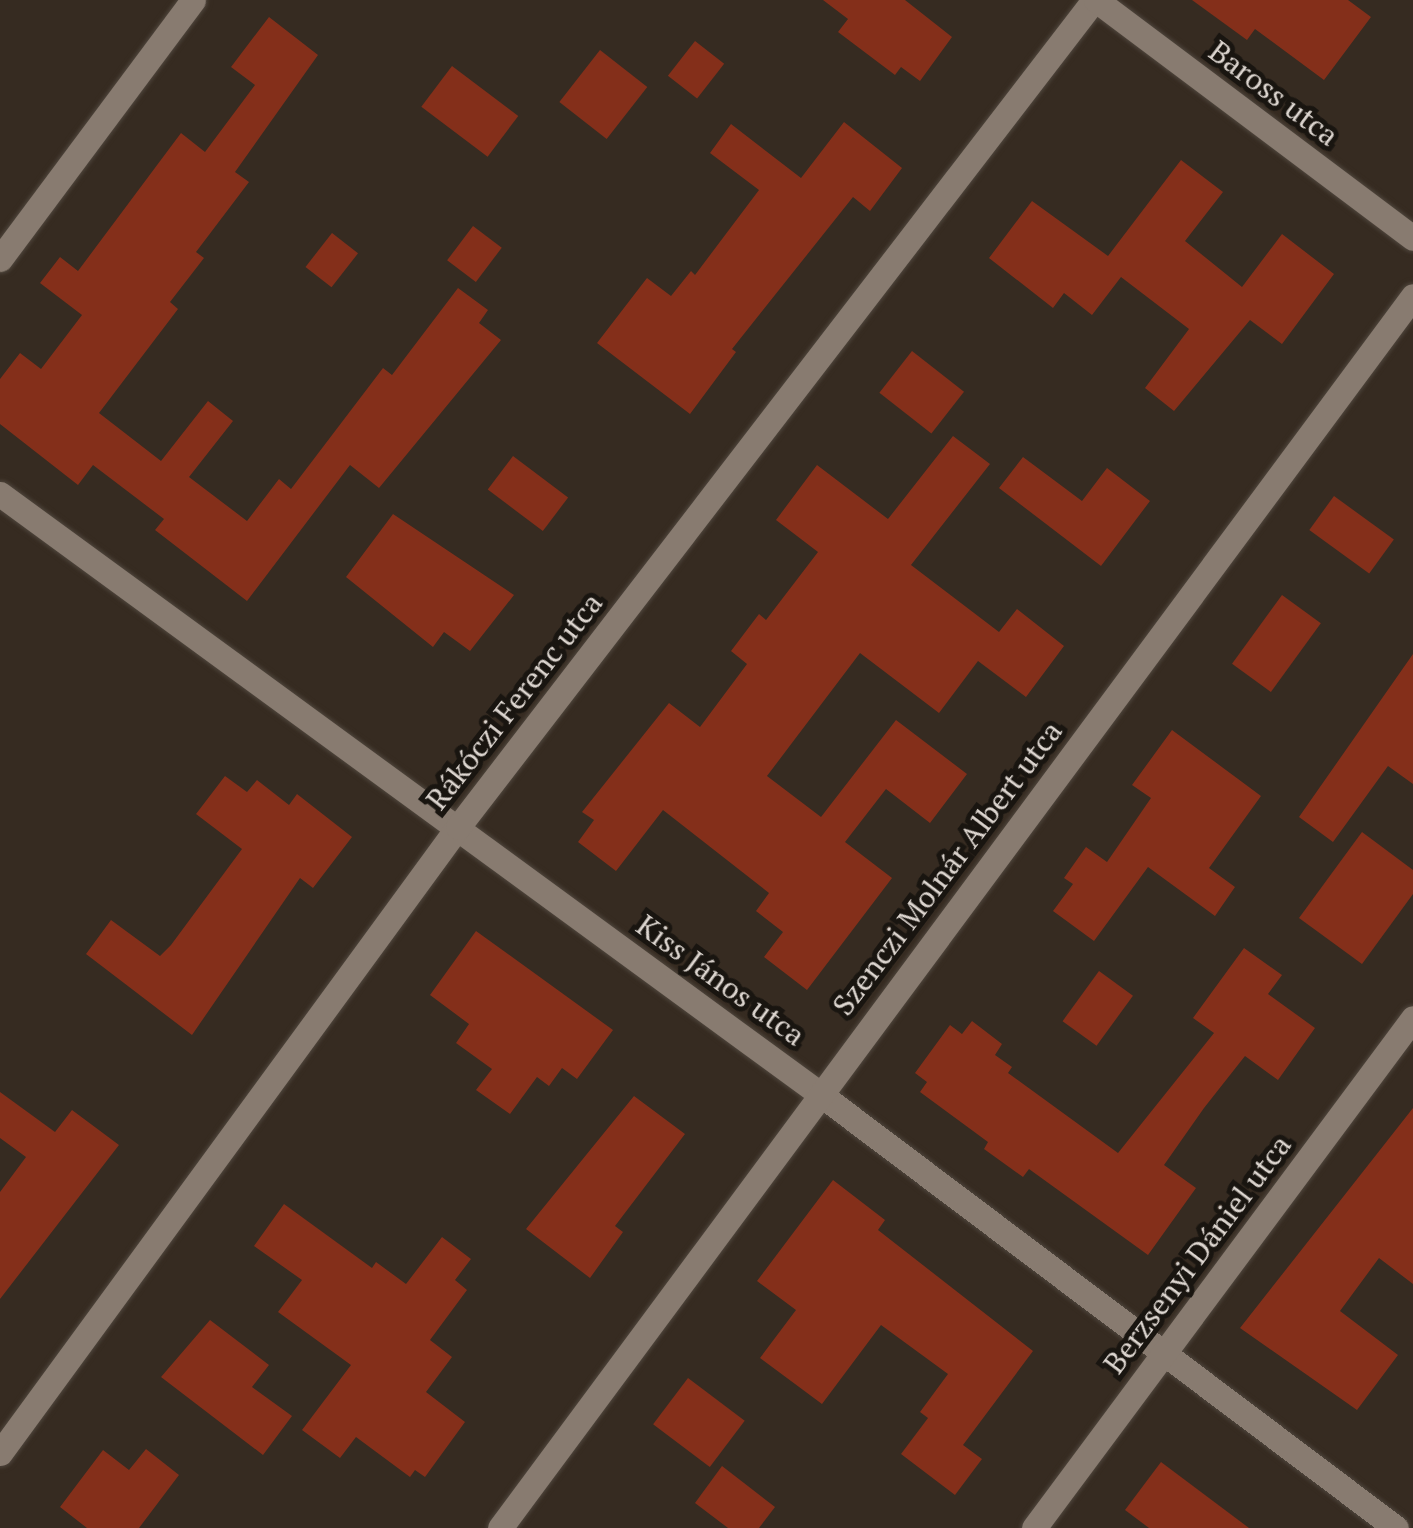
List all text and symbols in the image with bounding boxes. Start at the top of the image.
street label: Baross utca [1202,33,1346,153]
street label: Rákóczi Ferenc utca [418,586,610,816]
street label: Szenczi Molnár Albert utca [824,714,1070,1022]
street label: Kiss János utca [630,907,812,1053]
street label: Berzsenyi Dániel utca [1096,1128,1298,1380]

